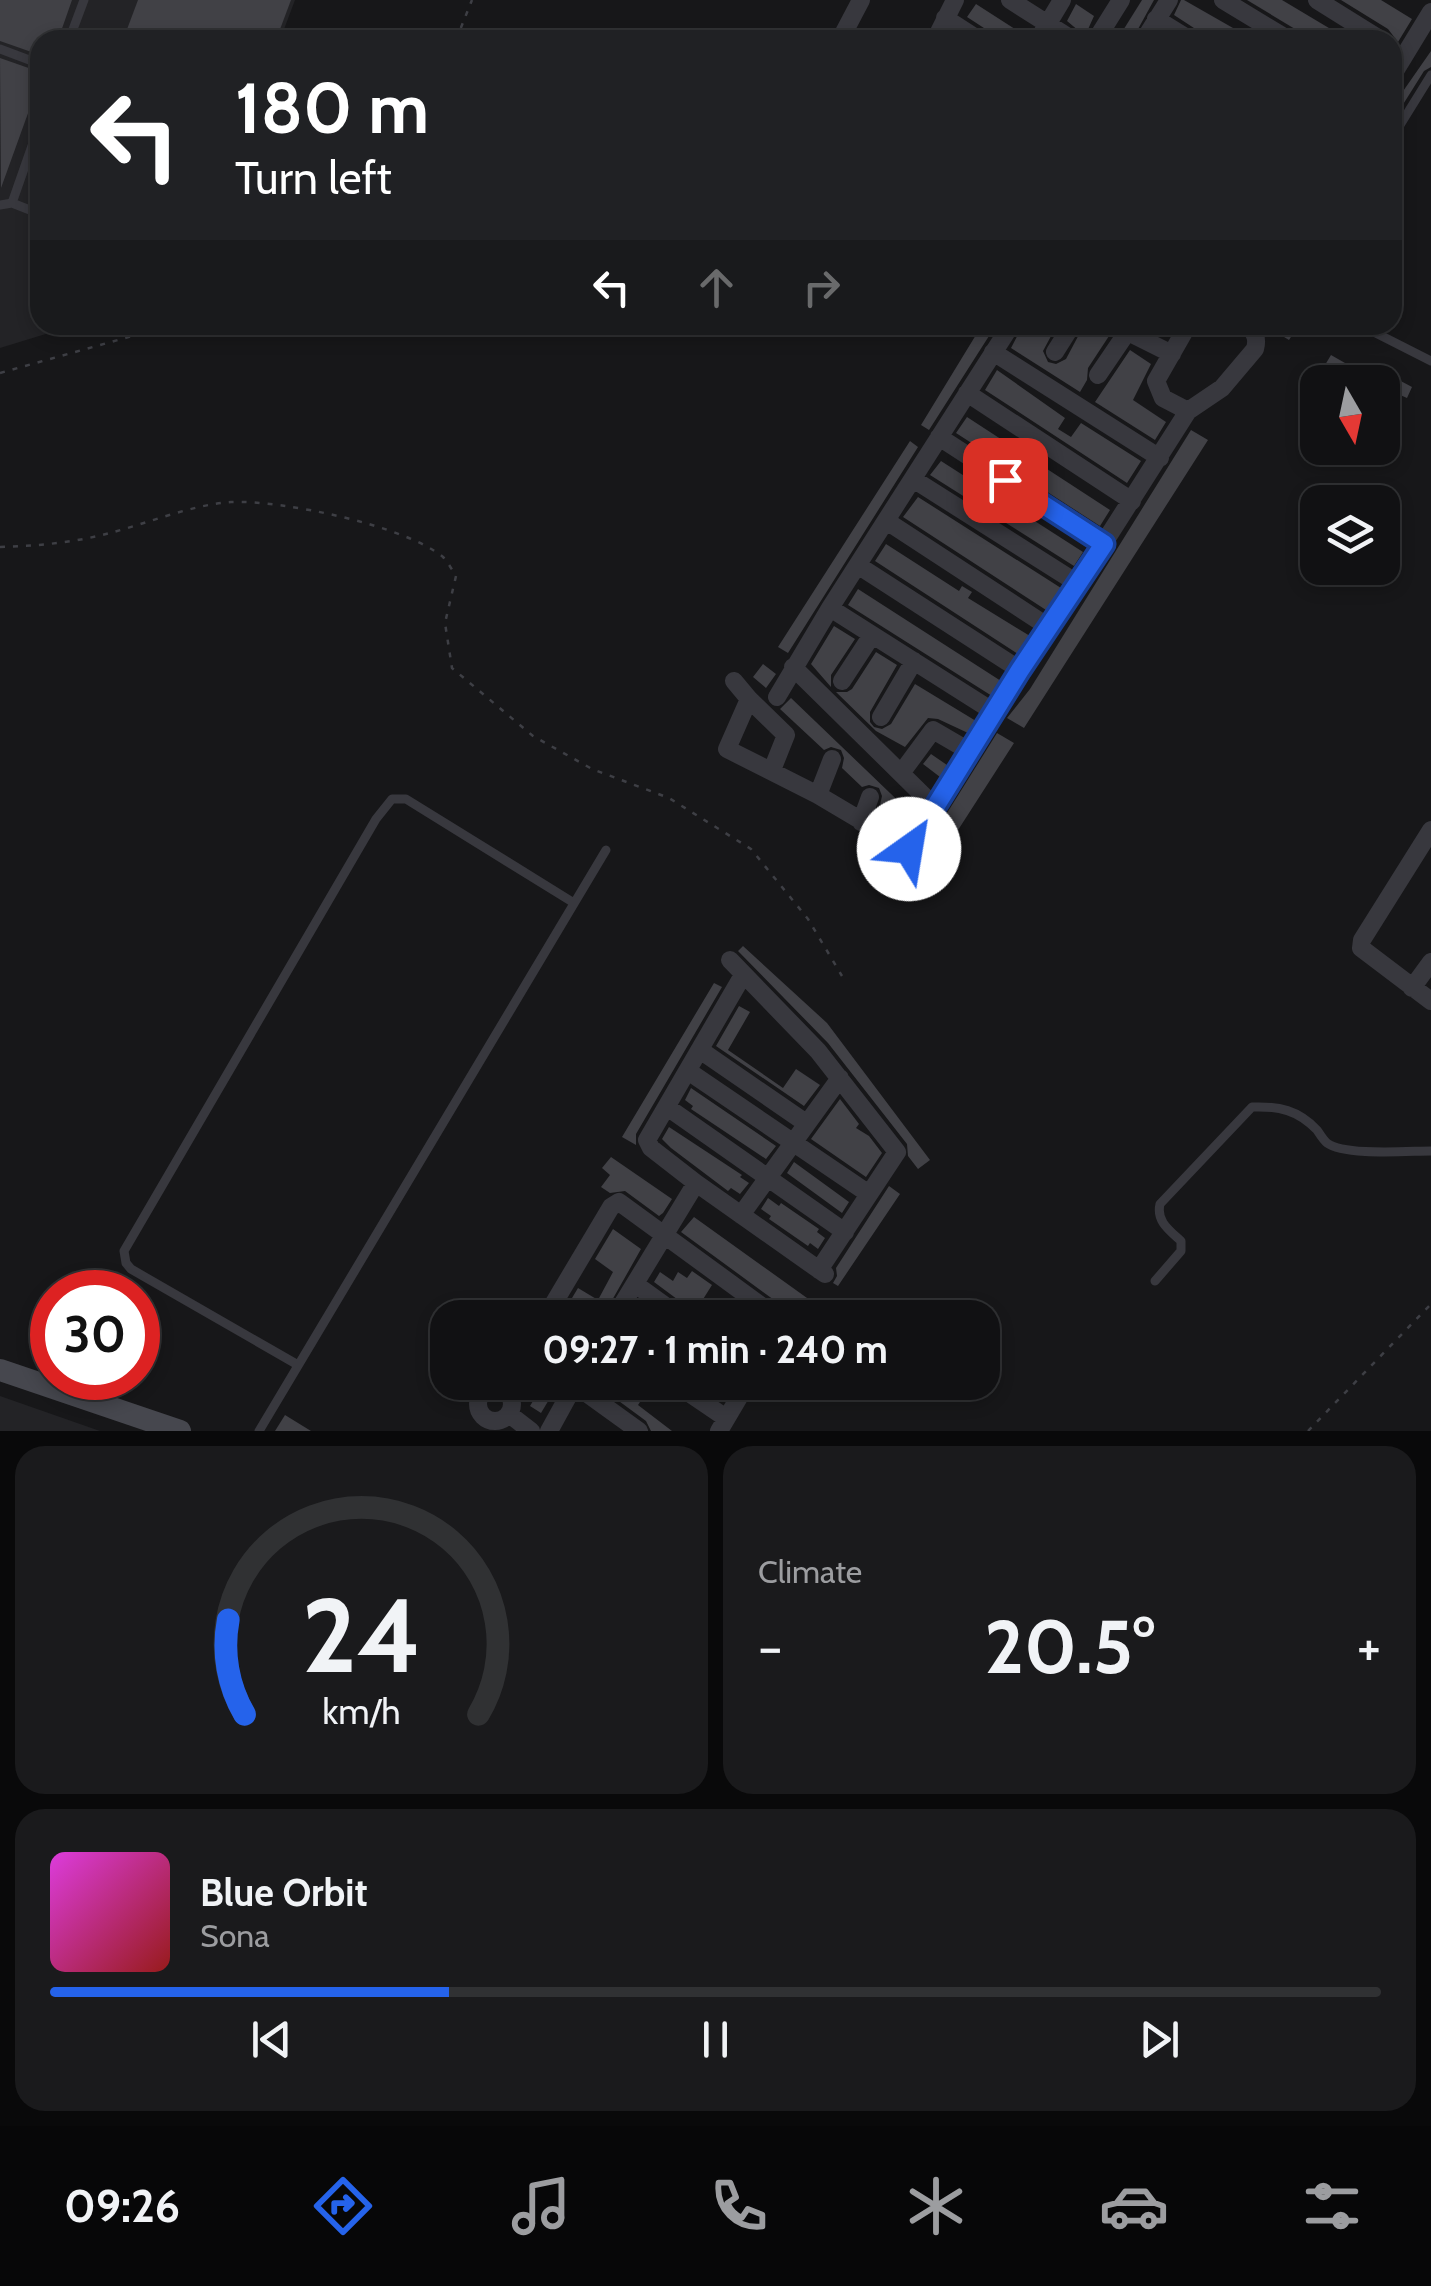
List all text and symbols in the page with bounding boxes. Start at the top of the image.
text: 180 m [235,65,429,151]
icon: left [70,70,200,200]
text: Turn left [235,151,392,205]
icon: left [584,260,639,315]
icon: ahead [689,260,744,315]
icon: right [794,260,849,315]
north arrow [1300,365,1400,465]
map controls [1300,365,1400,585]
pin [963,438,1048,523]
icon: arrive [978,453,1033,508]
button: layers [1300,485,1400,585]
position arrow [857,797,961,901]
speed limit sign: 30 [30,1270,160,1400]
text: 09:27 · 1 min · 240 m [542,1326,888,1373]
text: Climate [758,1552,862,1591]
text: 24 [302,1572,421,1698]
text: 20.5° [984,1601,1155,1692]
text: − [758,1613,782,1680]
text: + [1357,1613,1381,1680]
text: km/h [322,1690,401,1733]
text: Blue Orbit [200,1869,368,1916]
text: Sona [200,1916,270,1955]
icon: previous [244,2012,299,2067]
icon: pause [688,2012,743,2067]
icon: next [1132,2012,1187,2067]
icon: directions [308,2171,378,2241]
icon: music [506,2171,576,2241]
icon: phone [704,2171,774,2241]
icon: climate [901,2171,971,2241]
icon: car [1099,2171,1169,2241]
icon: filters [1297,2171,1367,2241]
text: 09:26 [64,2179,180,2233]

